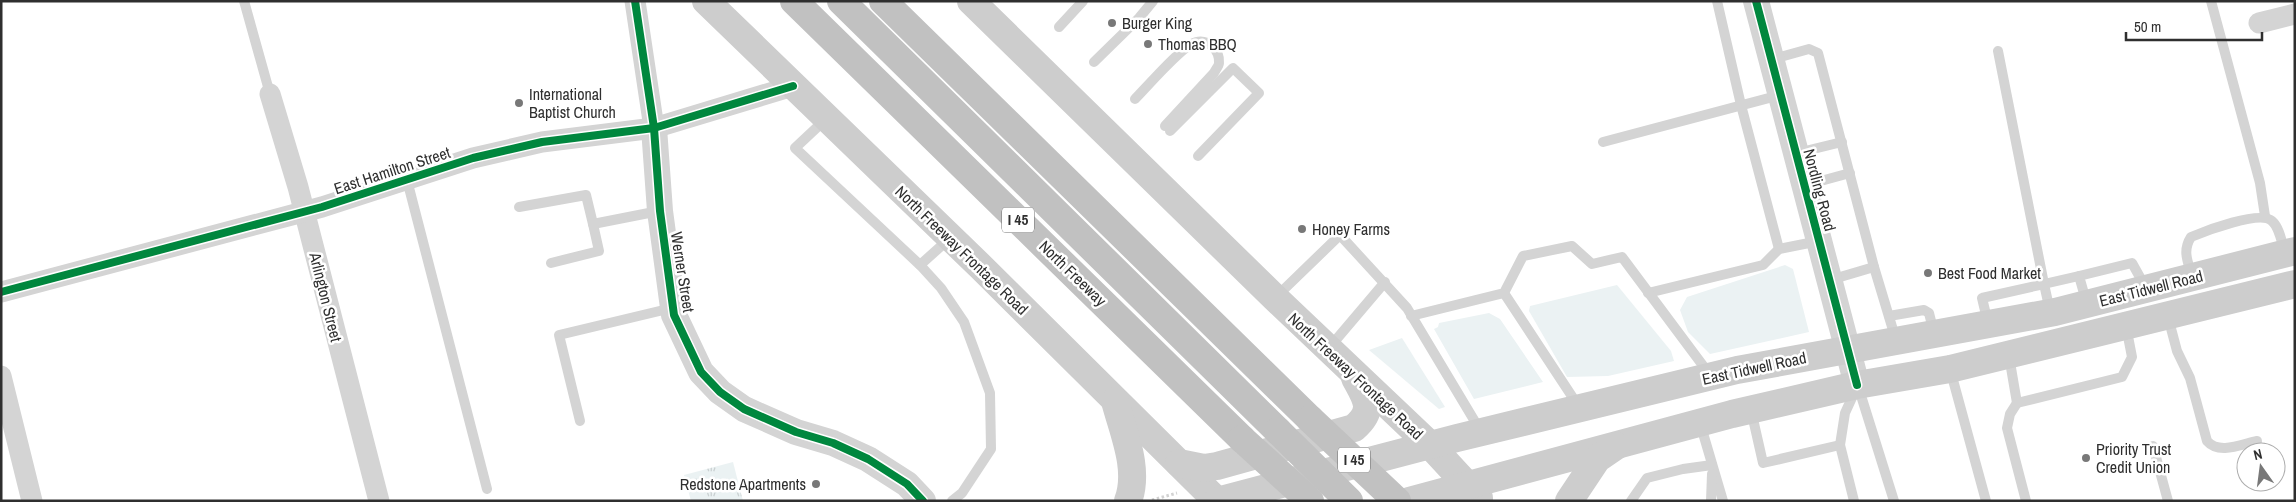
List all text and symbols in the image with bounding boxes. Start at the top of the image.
scale bar [2126,10,2262,42]
place label: Burger King [1122,12,1193,34]
text: 50 m [2134,16,2161,37]
marker: Burger King [1106,17,1118,29]
place label: Thomas BBQ [1158,33,1237,55]
marker: Thomas BBQ [1142,38,1154,50]
place label: International Baptist Church [529,83,616,123]
marker: International Baptist Church [513,97,525,109]
street label: East Hamilton Street [331,141,453,199]
street label: Nordling Road [1798,146,1842,234]
street label: North Freeway Frontage Road [891,181,1033,319]
road number: I 45 [1002,208,1034,232]
place label: Honey Farms [1312,218,1390,240]
marker: Honey Farms [1296,223,1308,235]
street label: Werner Street [666,230,700,314]
street label: North Freeway [1034,235,1112,311]
street label: Arlington Street [304,249,348,344]
place label: Best Food Market [1938,262,2041,284]
street label: East Tidwell Road [2097,265,2205,311]
marker: Best Food Market [1922,267,1934,279]
street label: North Freeway Frontage Road [1284,308,1428,444]
street label: East Tidwell Road [1700,346,1808,390]
place label: Priority Trust Credit Union [2096,438,2171,478]
north arrow [2236,442,2286,492]
text: N [2252,445,2264,464]
road number: I 45 [1338,448,1370,472]
marker: Priority Trust Credit Union [2080,452,2092,464]
place label: Redstone Apartments [680,473,806,495]
marker: Redstone Apartments [810,478,822,490]

